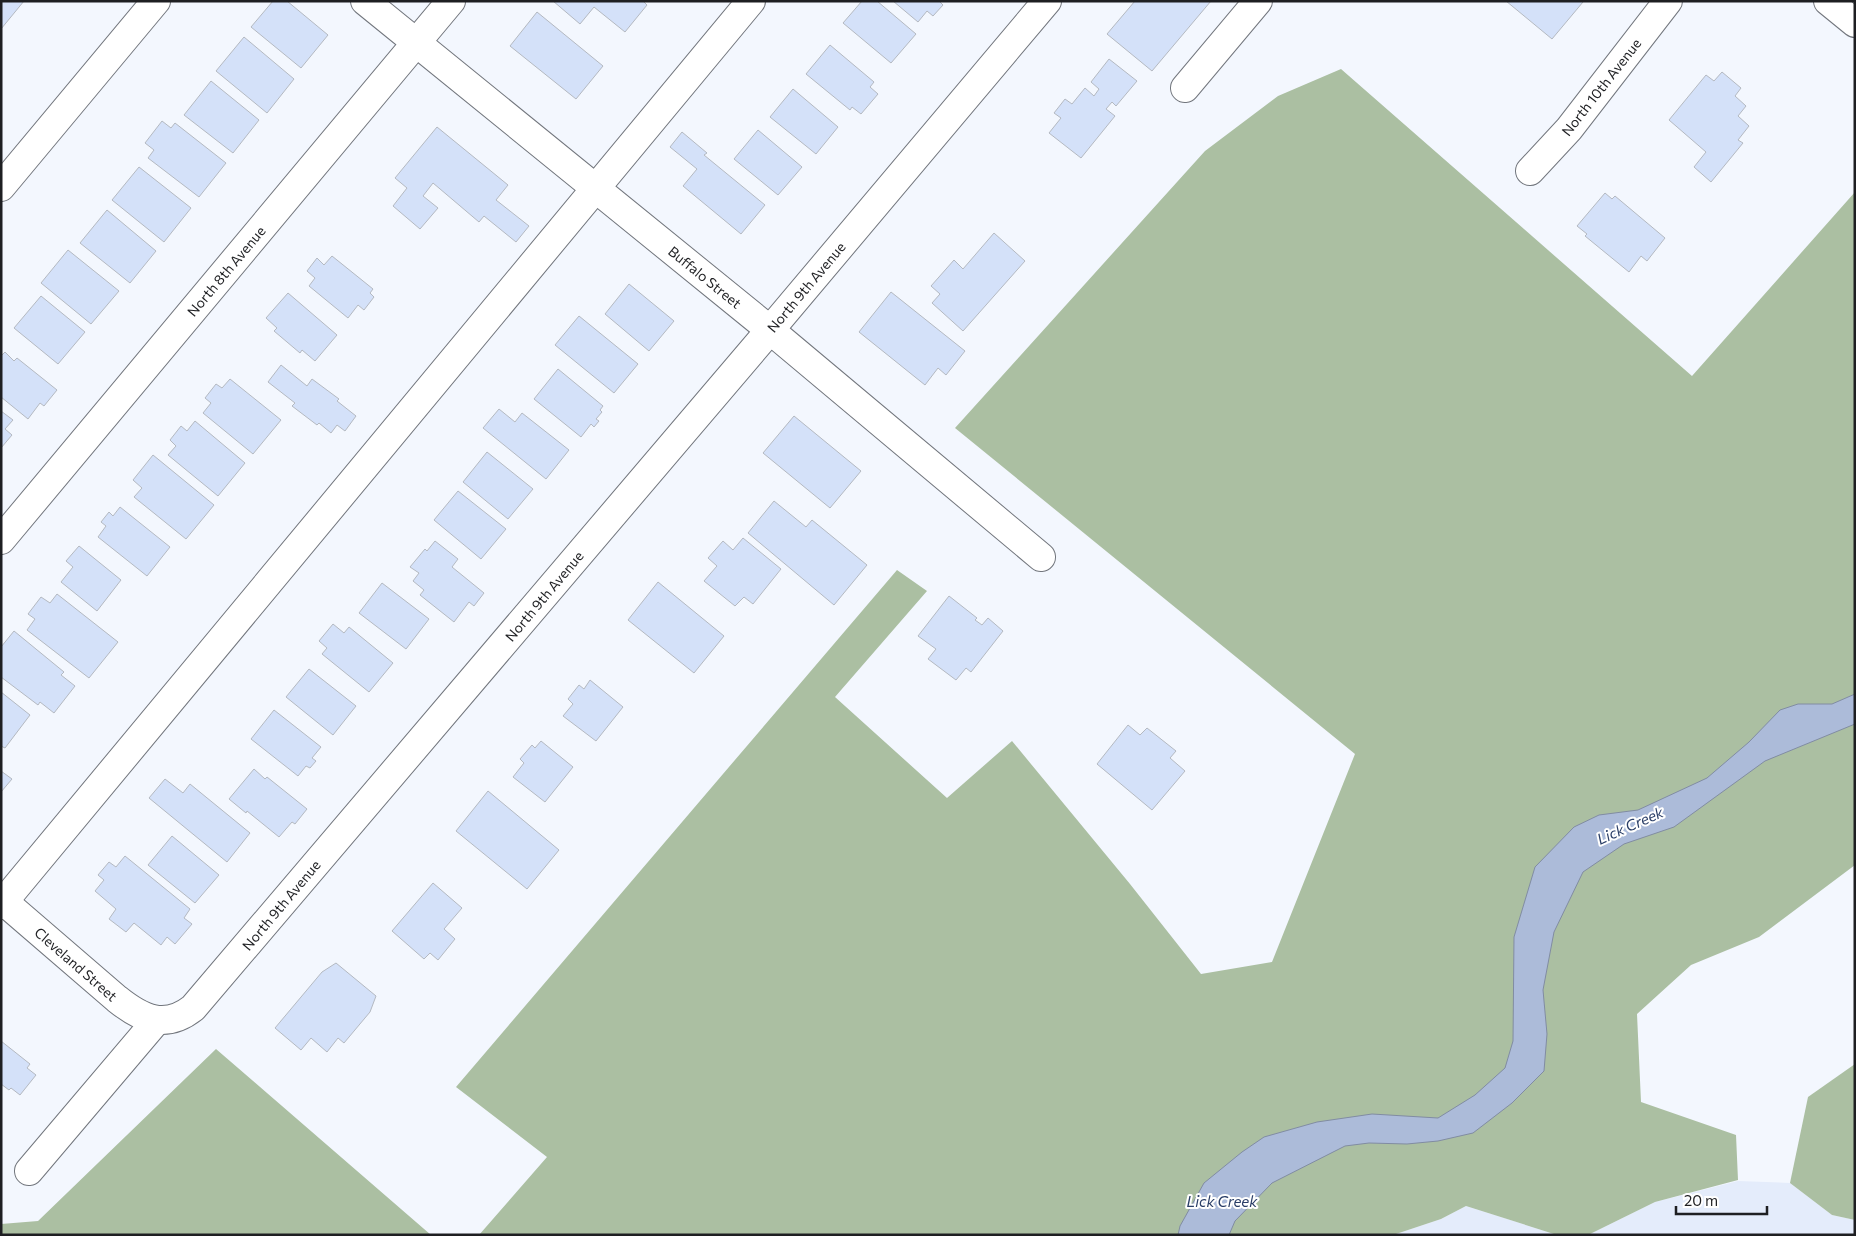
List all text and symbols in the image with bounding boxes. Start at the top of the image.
street label: North 10th Avenue [1558,35,1644,139]
street label: North 8th Avenue [183,222,269,320]
street label: North 9th Avenue [763,238,849,336]
street label: Buffalo Street [665,242,745,312]
street label: North 9th Avenue [501,547,587,645]
water label: Lick Creek [1594,802,1667,848]
street label: North 9th Avenue [238,856,324,954]
street label: Cleveland Street [31,923,121,1005]
scale bar [1676,1184,1767,1216]
text: 20 m [1684,1191,1718,1209]
water label: Lick Creek [1187,1192,1258,1210]

